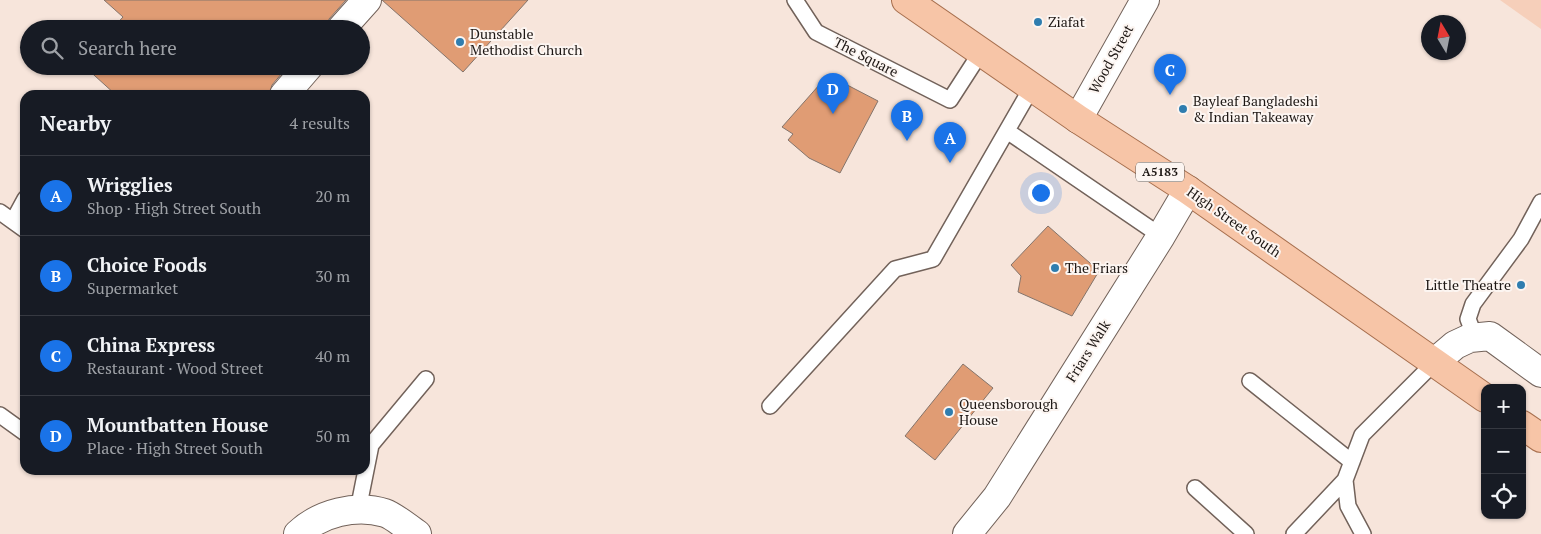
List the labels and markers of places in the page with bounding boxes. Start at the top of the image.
place label: Ziafat [1048,12,1086,31]
marker: Ziafat [1032,16,1044,28]
place label: Dunstable Methodist Church [470,24,582,59]
marker: Dunstable Methodist Church [454,36,466,48]
pin: C [1154,54,1186,95]
pin: D [817,73,849,114]
place label: Bayleaf Bangladeshi & Indian Takeaway [1193,91,1318,126]
pin: B [891,100,923,141]
marker: Bayleaf Bangladeshi & Indian Takeaway [1177,103,1189,115]
pin: A [934,122,966,163]
place label: The Friars [1065,258,1128,277]
marker: The Friars [1049,262,1061,274]
place label: Little Theatre [1425,275,1511,294]
marker: Little Theatre [1515,279,1527,291]
place label: Queensborough House [959,394,1058,429]
marker: Queensborough House [943,406,955,418]

